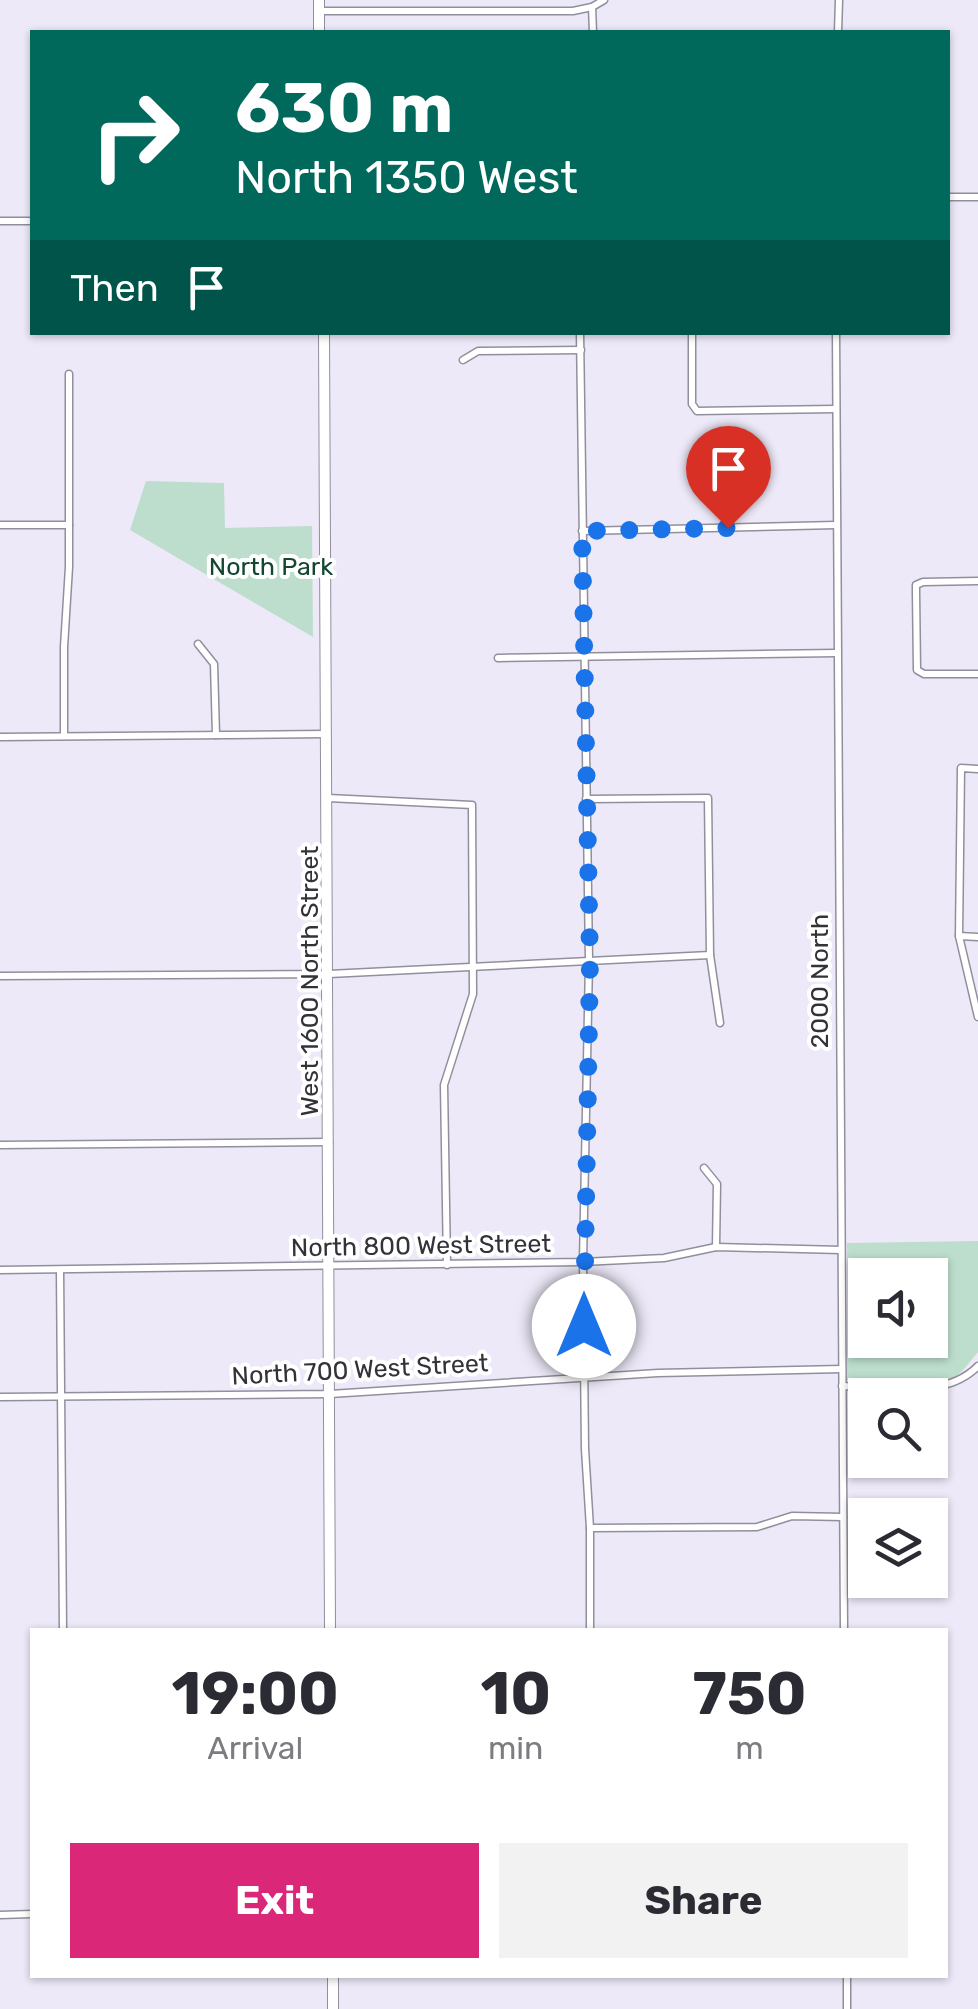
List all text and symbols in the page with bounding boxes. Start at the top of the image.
text: 630 m [235,67,453,150]
icon: right [70,70,200,200]
text: North 1350 West [235,151,578,204]
icon: arrive [179,260,234,315]
text: Then [70,265,159,311]
pin [686,426,771,529]
icon: arrive [701,441,756,496]
park label: North Park [209,552,333,581]
street label: West 1600 North Street [295,846,324,1116]
street label: 2000 North [805,914,834,1048]
street label: North 800 West Street [291,1229,552,1262]
map controls [848,1258,948,1598]
button: sound [848,1258,948,1358]
position arrow [532,1274,636,1378]
street label: North 700 West Street [231,1348,489,1391]
button: search [848,1378,948,1478]
button: layers [848,1498,948,1598]
text: 19:00 [172,1658,339,1729]
text: 10 [480,1658,551,1729]
text: 750 [693,1658,806,1729]
text: Arrival [207,1729,303,1767]
text: min [488,1729,544,1767]
text: m [735,1729,764,1767]
button: Exit [70,1843,479,1958]
button: Share [499,1843,908,1958]

